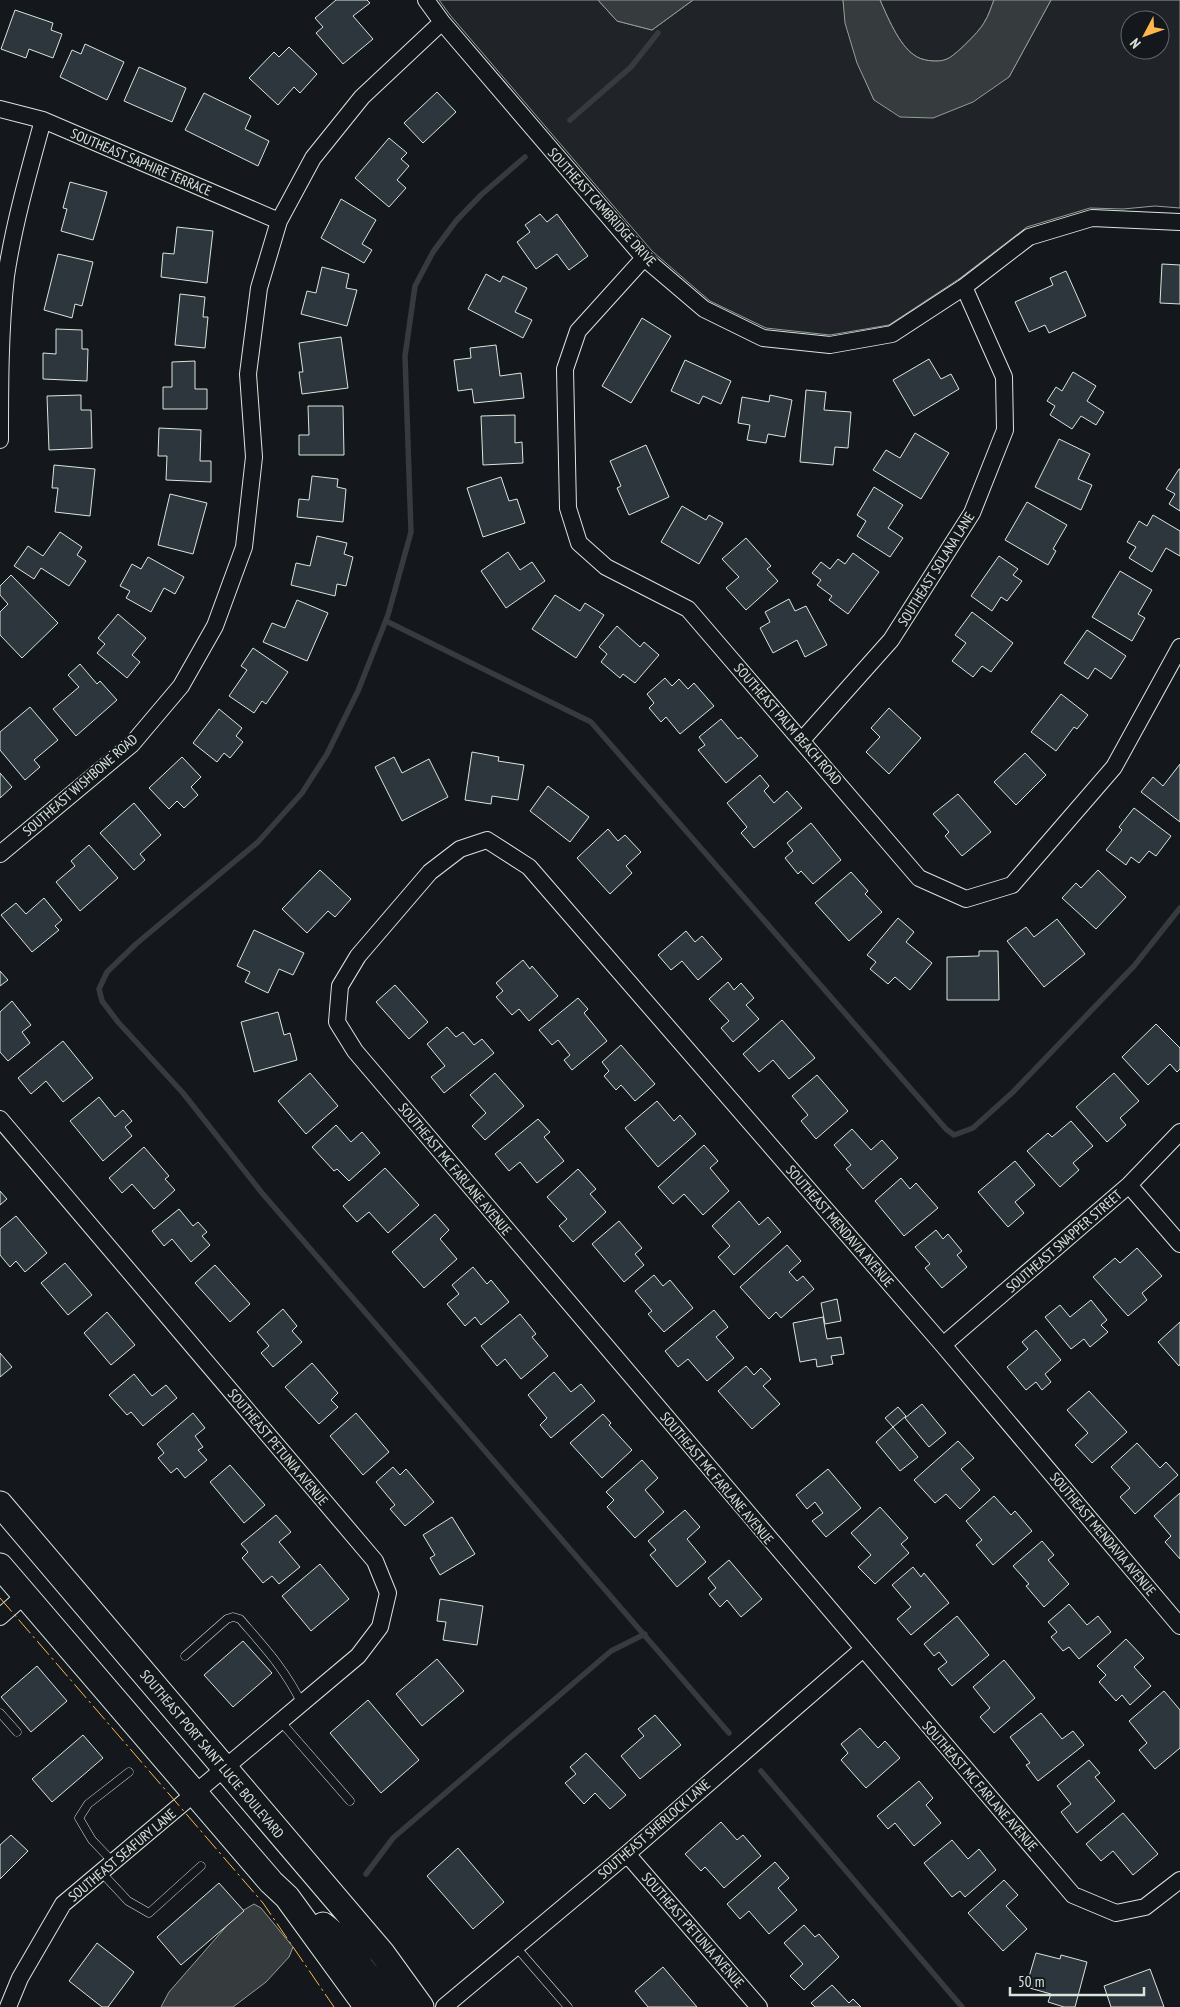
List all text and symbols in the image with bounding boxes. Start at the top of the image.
north arrow [1120,10,1170,60]
text: N [1126,35,1144,52]
street label: SOUTHEAST SAPHIRE TERRACE [68,124,214,200]
street label: SOUTHEAST CAMBRIDGE DRIVE [544,144,660,270]
street label: SOUTHEAST SOLANA LANE [894,509,978,629]
street label: SOUTHEAST PALM BEACH ROAD [730,659,846,789]
street label: SOUTHEAST WISHBONE ROAD [19,730,141,840]
street label: SOUTHEAST MC FARLANE AVENUE [394,1099,516,1239]
street label: SOUTHEAST MENDAVIA AVENUE [782,1161,898,1291]
street label: SOUTHEAST SNAPPER STREET [1002,1185,1126,1296]
street label: SOUTHEAST PETUNIA AVENUE [224,1385,332,1509]
street label: SOUTHEAST MC FARLANE AVENUE [656,1408,778,1548]
street label: SOUTHEAST MENDAVIA AVENUE [1046,1469,1160,1599]
street label: SOUTHEAST PORT SAINT LUCIE BOULEVARD [136,1666,288,1842]
street label: SOUTHEAST MC FARLANE AVENUE [918,1717,1042,1855]
street label: SOUTHEAST SHERLOCK LANE [594,1775,714,1883]
street label: SOUTHEAST SEAFURY LANE [64,1805,180,1905]
street label: SOUTHEAST PETUNIA AVENUE [638,1869,748,1991]
scale bar [1010,1964,1144,1996]
text: 50 m [1018,1972,1044,1991]

